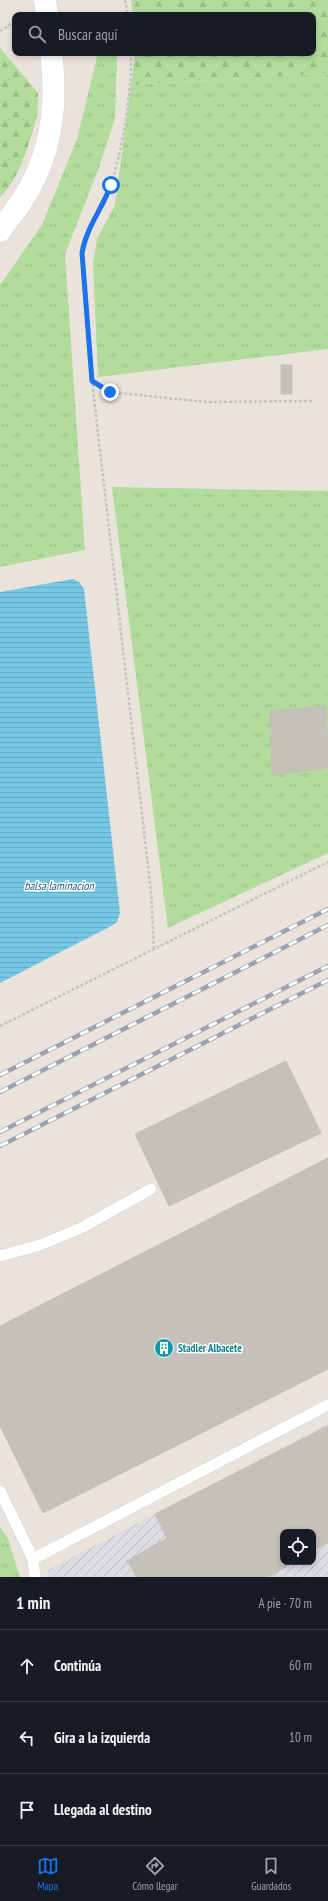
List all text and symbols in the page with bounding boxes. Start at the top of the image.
search box [12,12,316,56]
icon: search [26,23,48,45]
text: Buscar aquí [58,25,118,44]
route start [102,176,120,194]
route end [101,383,119,401]
water label: balsa laminacion [24,878,95,893]
building icon: Stadler Albacete [153,1337,175,1359]
place label: Stadler Albacete [178,1341,242,1355]
map controls [280,1529,316,1565]
button: locate [280,1529,316,1565]
text: 1 min [16,1592,50,1614]
text: A pie · 70 m [258,1595,312,1612]
icon: ahead [16,1655,38,1677]
text: Continúa [54,1656,101,1675]
text: 60 m [289,1657,312,1674]
icon: left [16,1727,38,1749]
text: Gira a la izquierda [54,1728,150,1747]
text: 10 m [289,1729,312,1746]
icon: arrive [16,1799,38,1821]
text: Llegada al destino [54,1800,152,1819]
tab: Mapa [37,1855,59,1893]
tab: Cómo llegar [132,1855,178,1893]
tab: Guardados [251,1855,291,1893]

